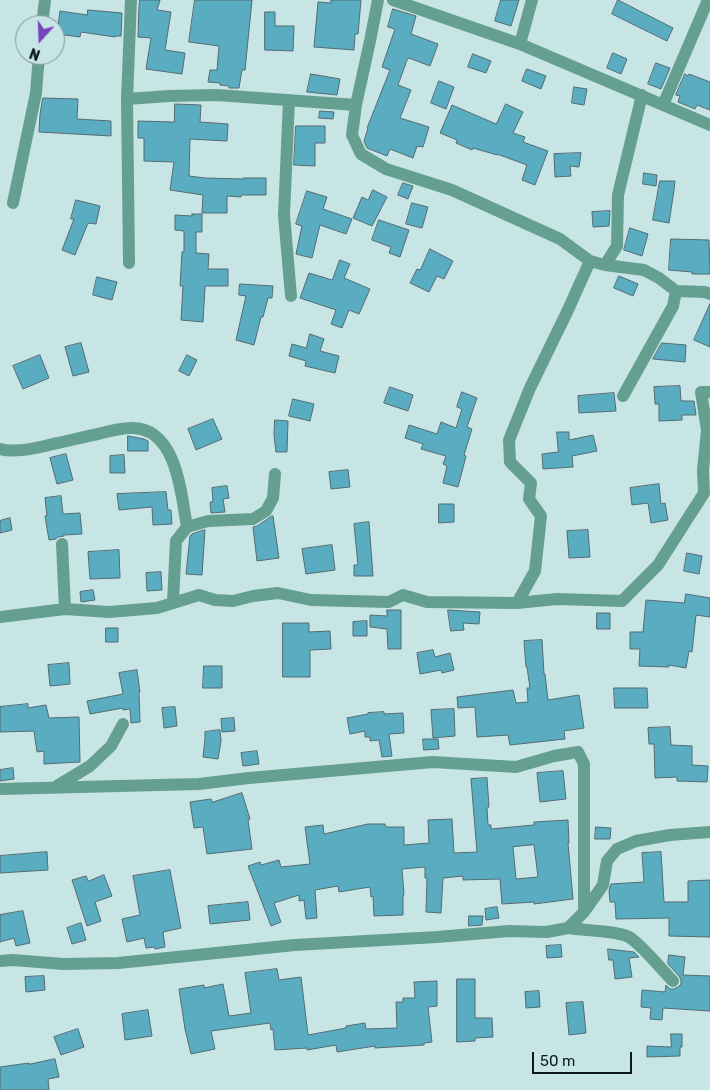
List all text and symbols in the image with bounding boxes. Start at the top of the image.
north arrow [15,15,65,65]
text: N [27,44,43,63]
scale bar [535,1042,635,1074]
text: 50 m [540,1052,575,1070]

